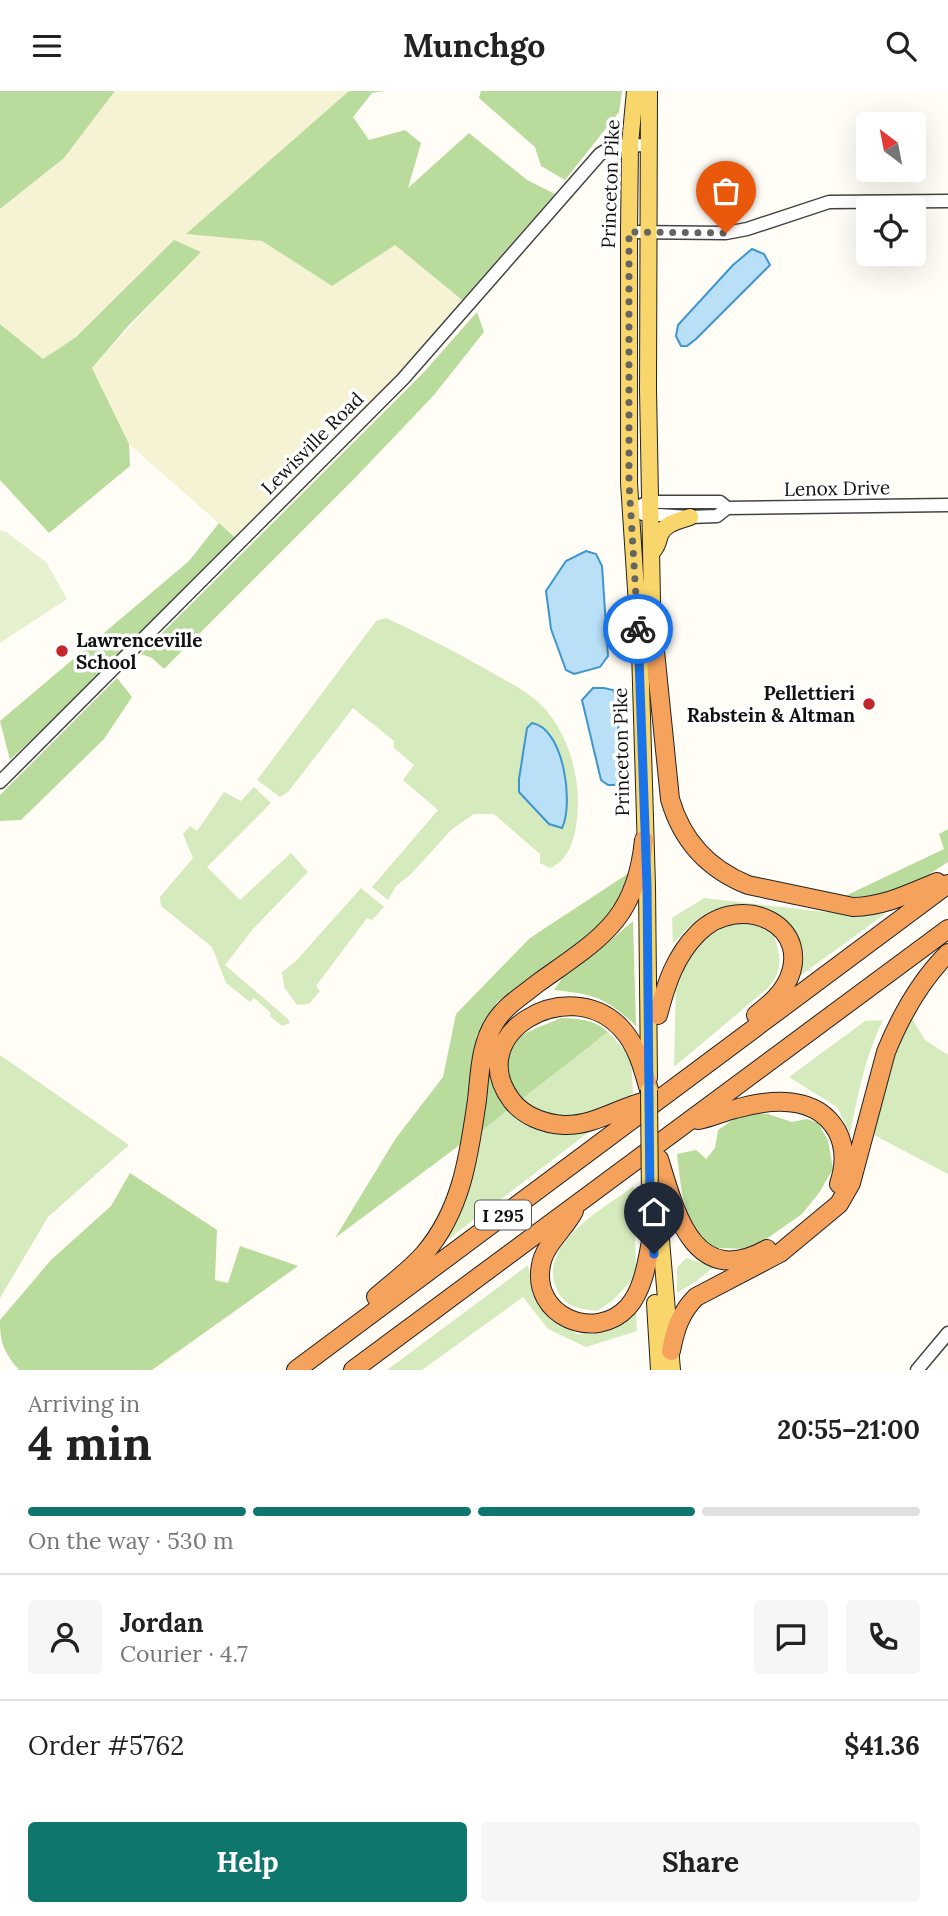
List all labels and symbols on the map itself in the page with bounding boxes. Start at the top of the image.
north arrow [856,112,926,182]
street label: Princeton Pike [596,119,624,249]
pin [696,161,756,233]
street label: Lewisville Road [256,387,368,499]
street label: Lenox Drive [784,475,890,501]
courier [603,594,673,664]
place label: Lawrenceville School [76,628,203,674]
marker: Lawrenceville School [54,643,70,659]
place label: Pellettieri Rabstein & Altman [687,681,855,727]
street label: Princeton Pike [608,687,634,817]
marker: Pellettieri Rabstein & Altman [861,696,877,712]
pin [624,1182,684,1254]
road number: I 295 [475,1201,531,1230]

